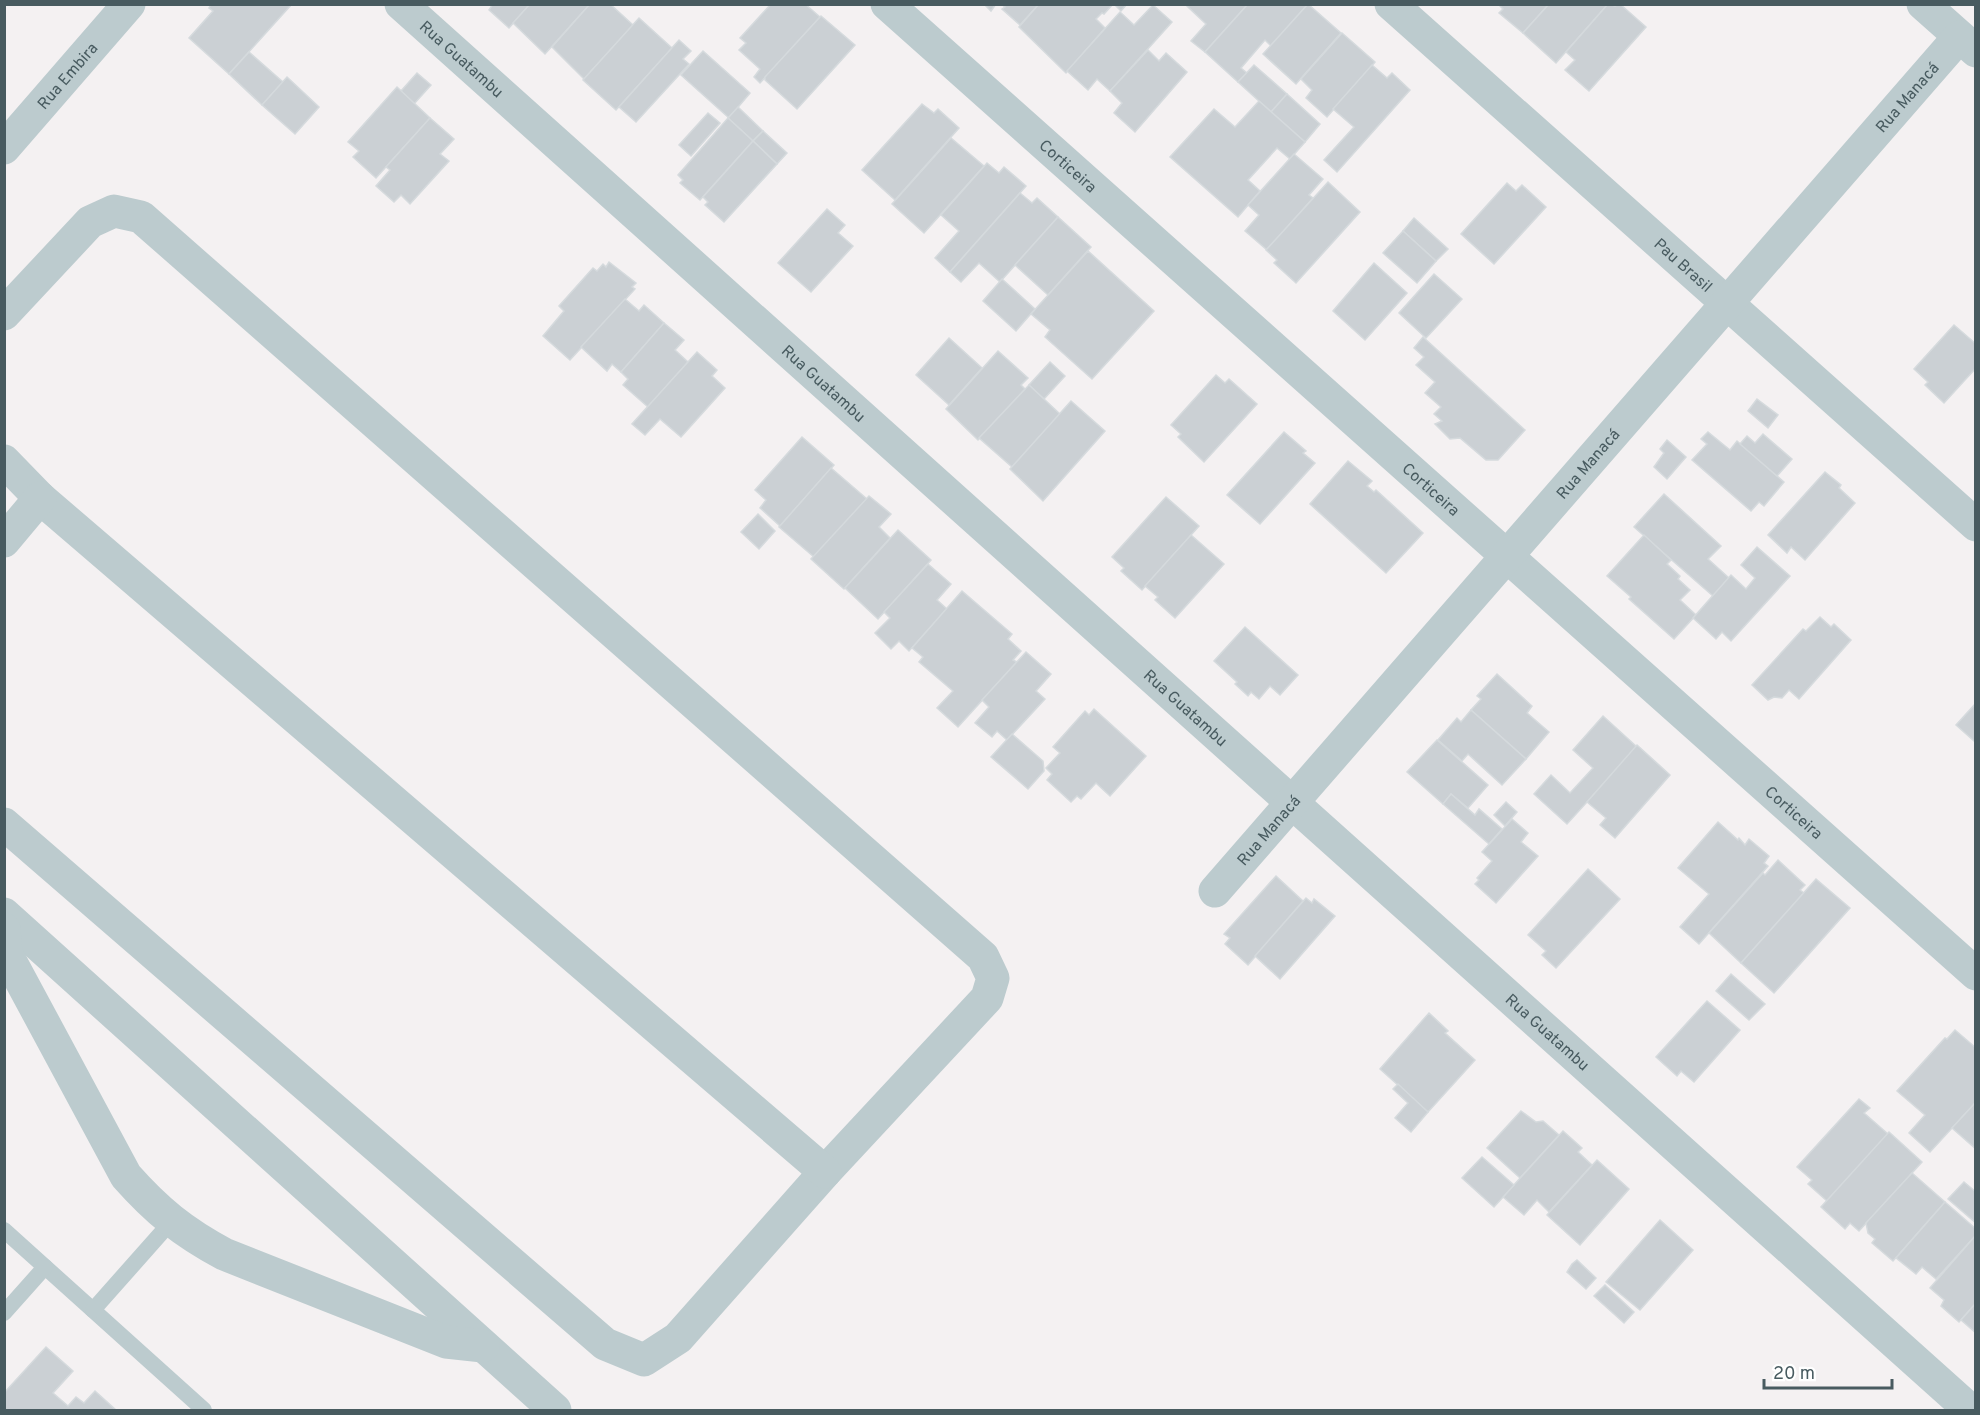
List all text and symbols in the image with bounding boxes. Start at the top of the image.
street label: Rua Guatambu [415,17,507,103]
street label: Rua Embira [34,39,103,114]
street label: Rua Manacá [1872,59,1944,138]
street label: Corticeira [1034,136,1100,198]
street label: Pau Brasil [1649,235,1716,297]
street label: Rua Guatambu [776,342,869,427]
street label: Rua Manacá [1553,425,1625,504]
street label: Corticeira [1397,459,1463,521]
street label: Rua Guatambu [1138,666,1231,752]
street label: Corticeira [1760,783,1826,845]
street label: Rua Manacá [1234,792,1306,871]
street label: Rua Guatambu [1500,990,1593,1076]
scale bar [1764,1352,1892,1390]
text: 20 m [1773,1363,1815,1386]

